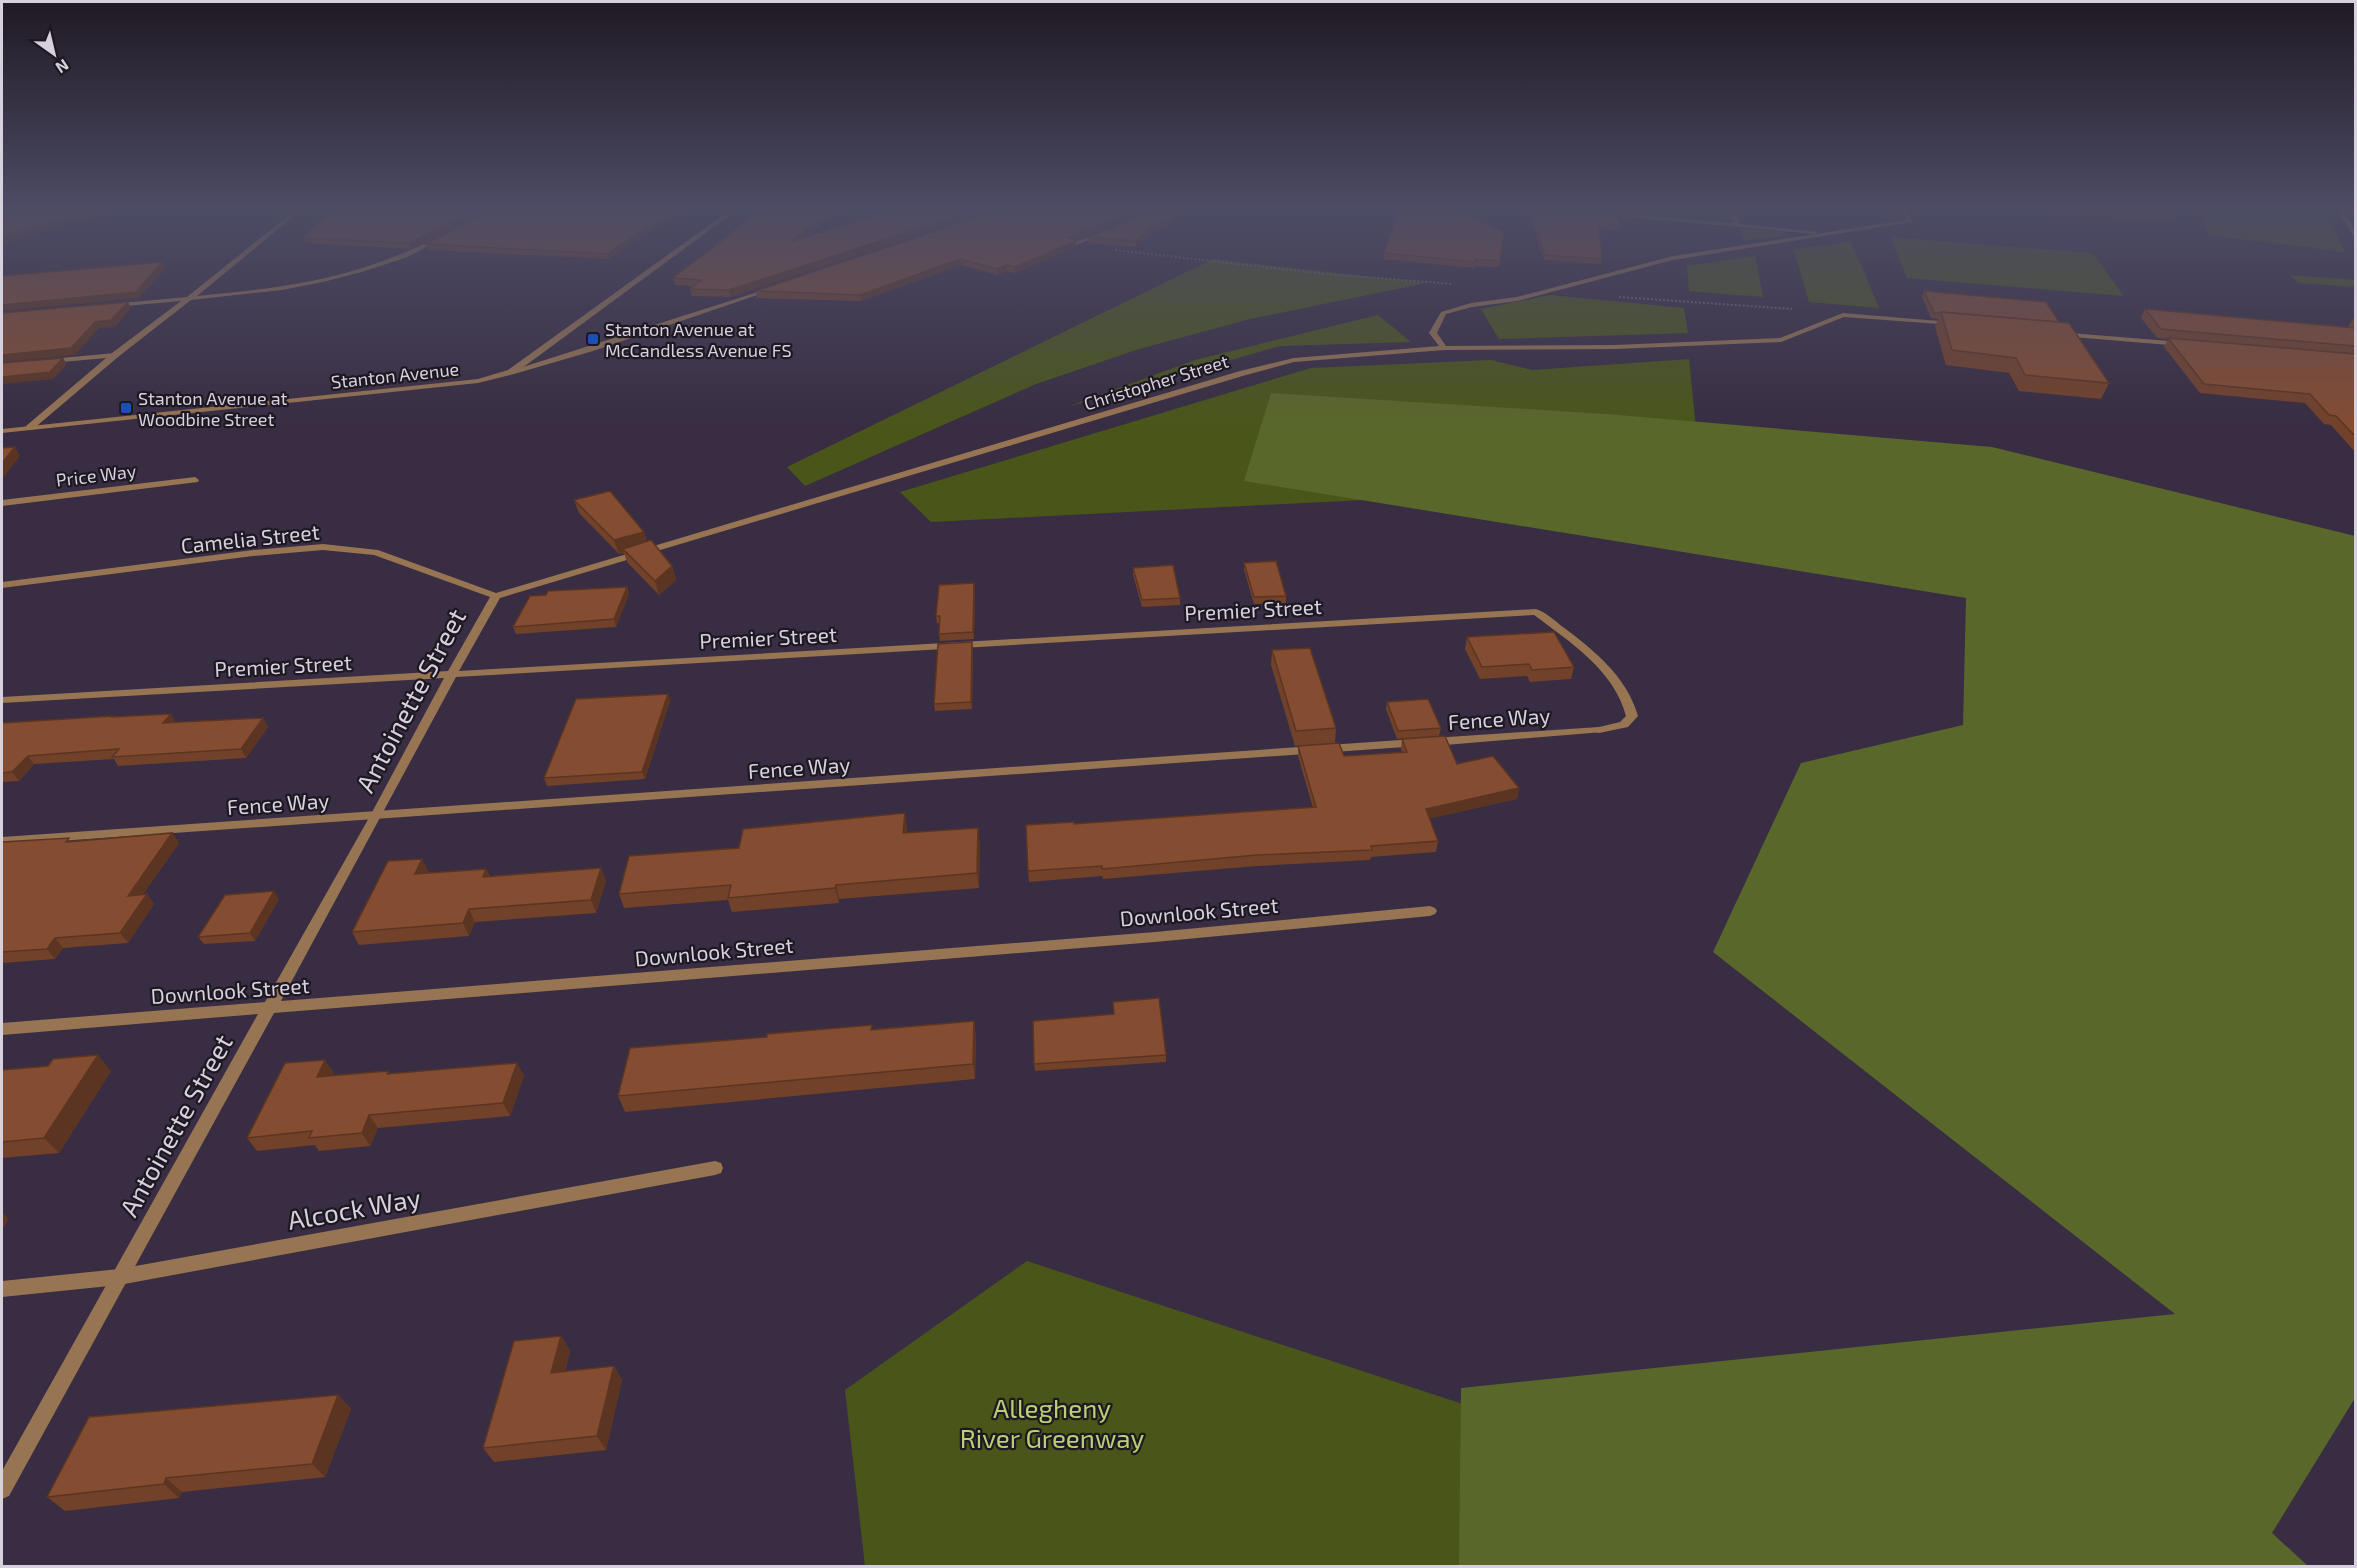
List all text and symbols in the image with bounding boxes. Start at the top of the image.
north arrow [24,24,84,84]
text: N [53,56,73,78]
place label: Stanton Avenue at McCandless Avenue FS [605,318,792,361]
marker: Stanton Avenue at McCandless Avenue FS [586,332,600,346]
street label: Christopher Street [1081,350,1231,414]
street label: Stanton Avenue [330,357,460,393]
place label: Stanton Avenue at Woodbine Street [138,387,288,430]
marker: Stanton Avenue at Woodbine Street [119,401,133,415]
street label: Price Way [55,459,138,491]
street label: Camelia Street [179,518,321,558]
street label: Premier Street [1184,593,1322,625]
street label: Antoinette Street [349,603,471,797]
street label: Premier Street [699,621,837,653]
street label: Premier Street [214,649,352,681]
street label: Fence Way [1447,702,1551,734]
street label: Fence Way [747,751,851,783]
street label: Fence Way [226,787,330,819]
street label: Downlook Street [1119,892,1279,930]
street label: Downlook Street [634,932,794,970]
street label: Downlook Street [150,972,310,1008]
street label: Antoinette Street [112,1029,238,1221]
street label: Alcock Way [285,1181,423,1235]
park label: Allegheny River Greenway [960,1392,1145,1453]

